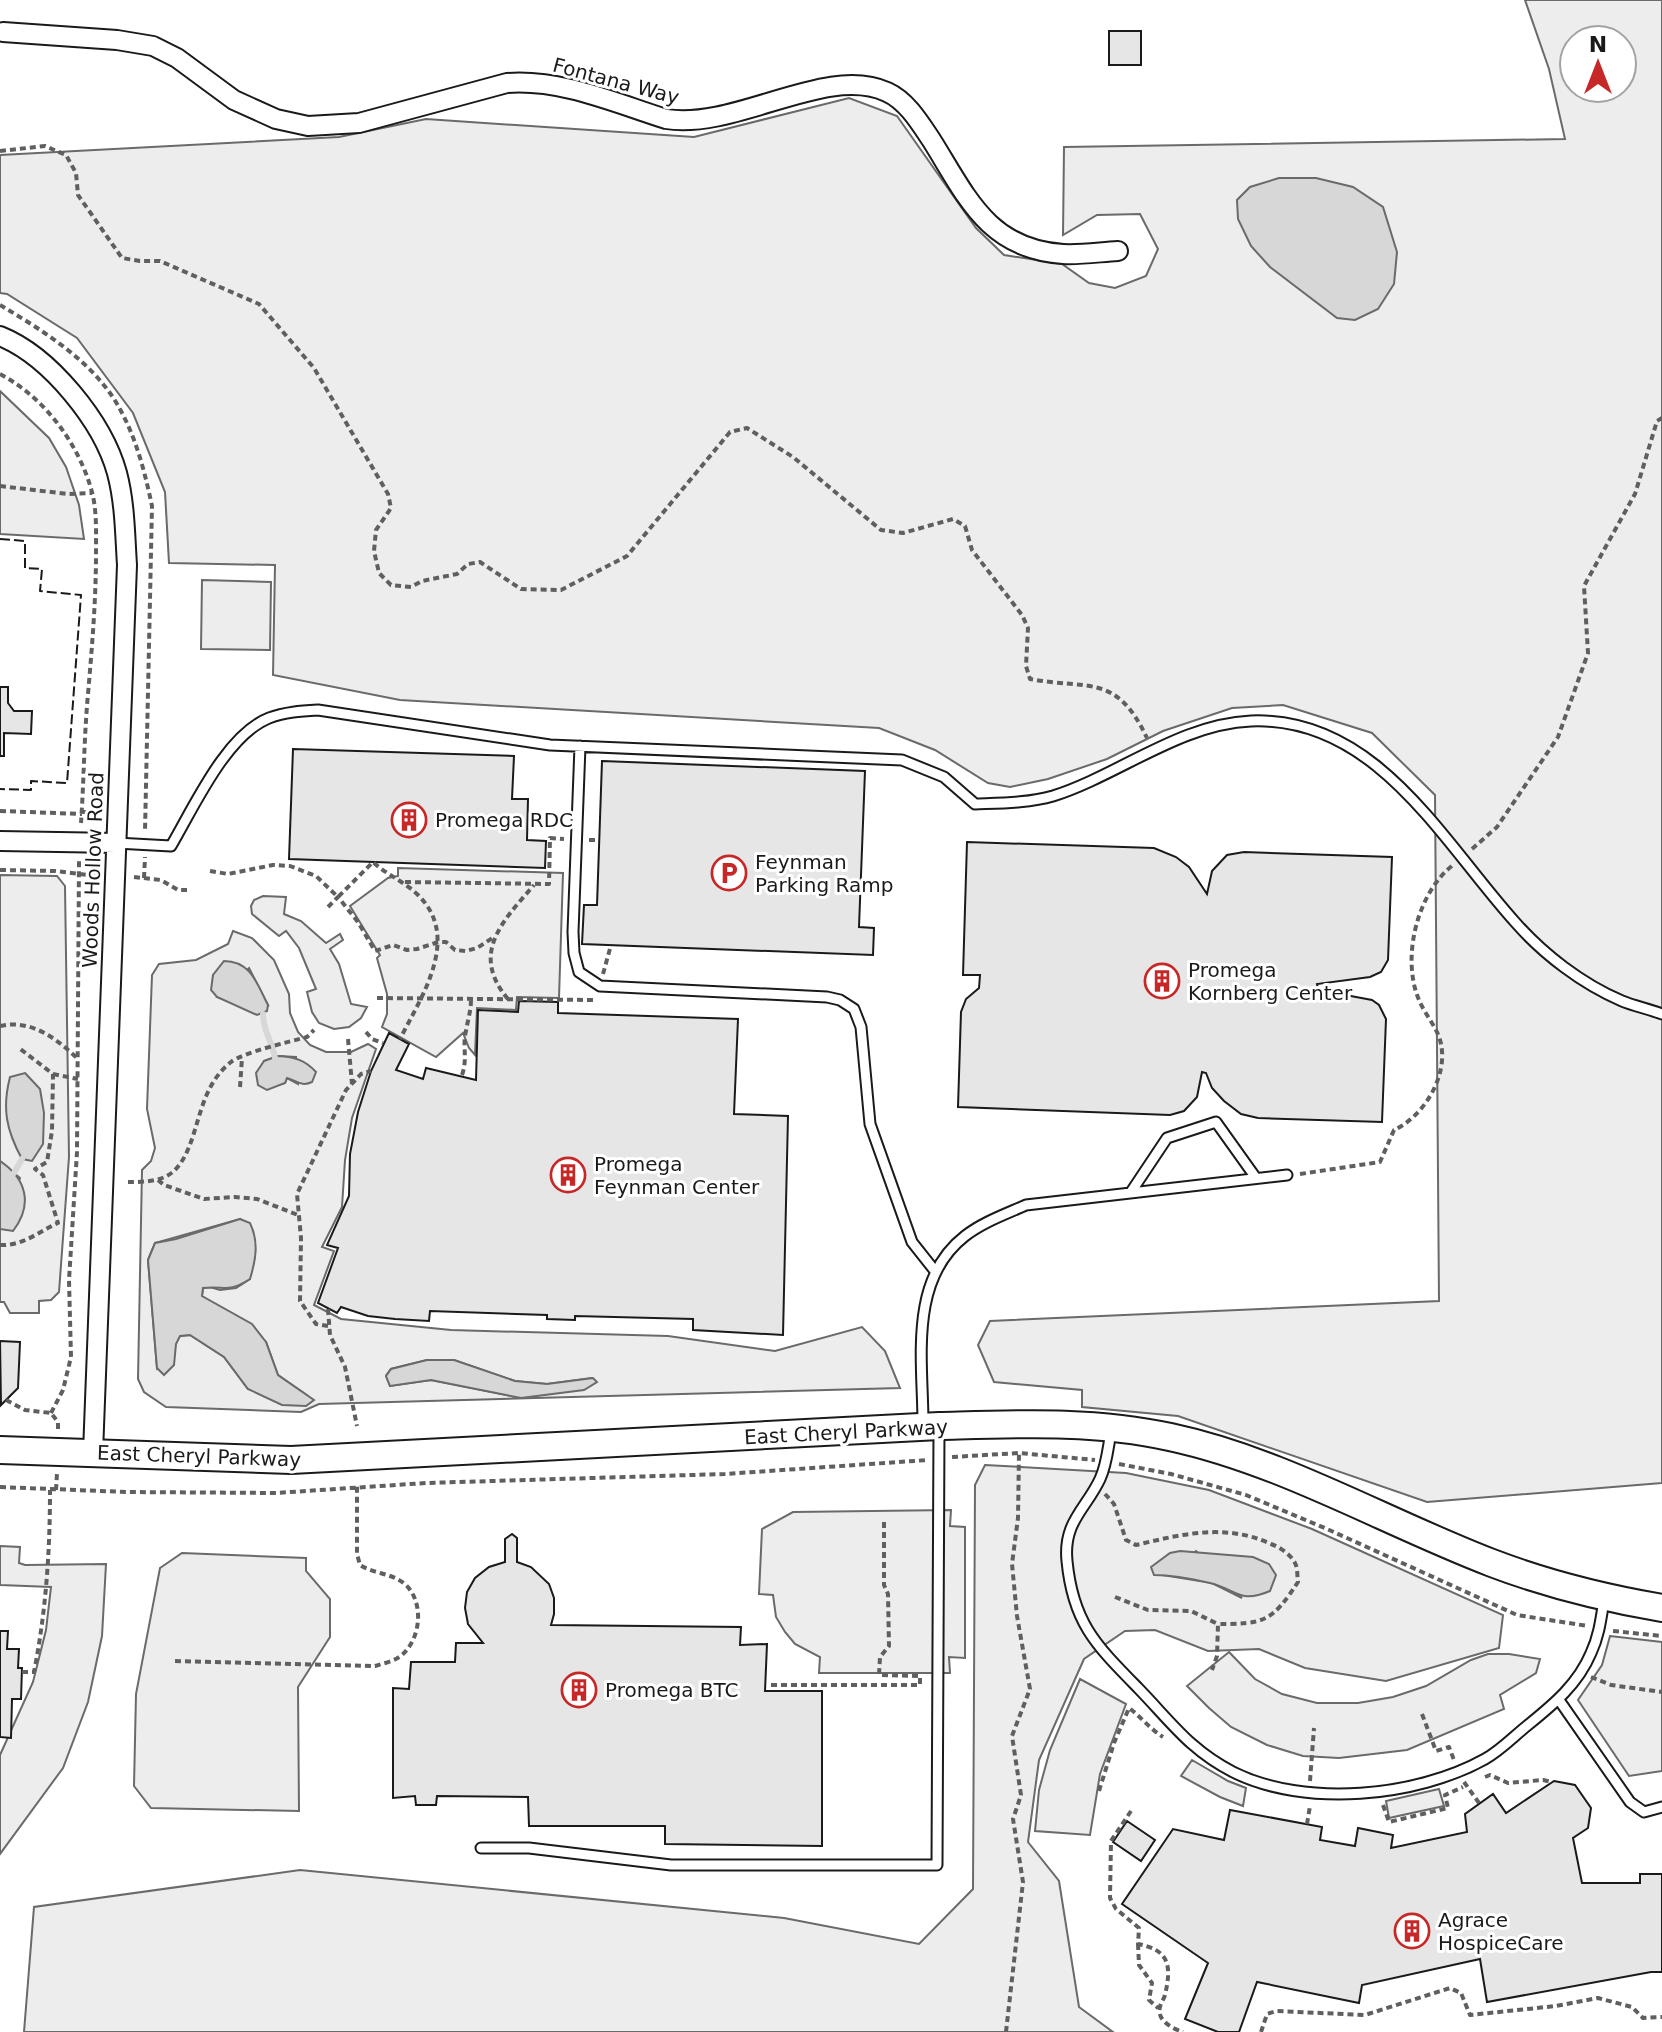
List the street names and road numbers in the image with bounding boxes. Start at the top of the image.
street label: Fontana Way [550,53,682,109]
street label: Woods Hollow Road [78,772,108,968]
street label: East Cheryl Parkway [743,1415,949,1449]
street label: East Cheryl Parkway [97,1440,302,1472]

